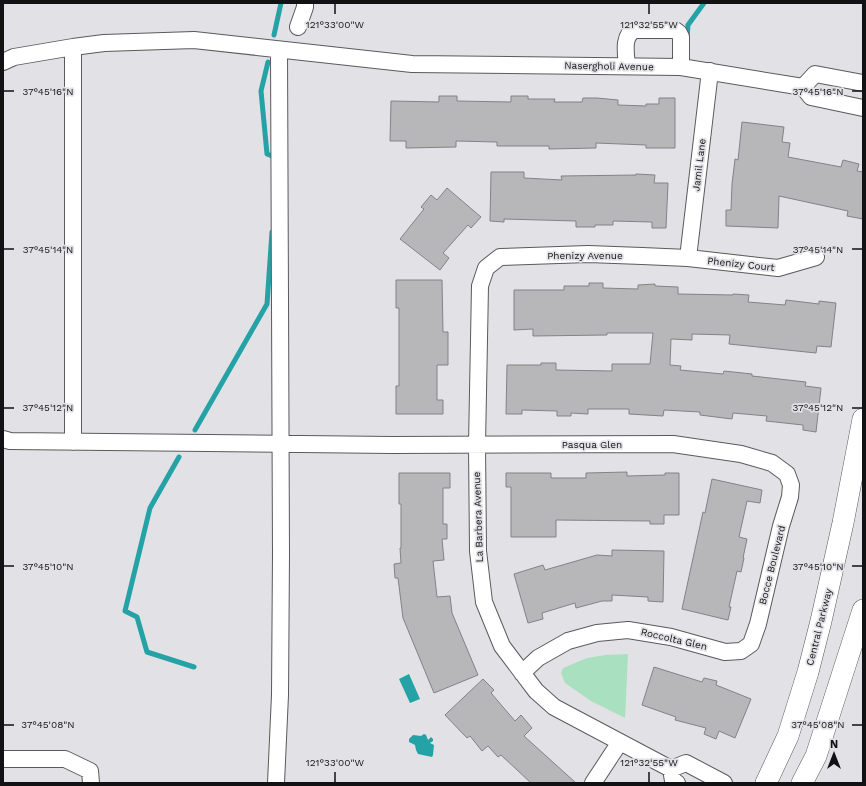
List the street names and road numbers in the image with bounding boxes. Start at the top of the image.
street label: Nasergholi Avenue [564,60,654,72]
street label: Jamil Lane [690,138,708,192]
street label: Phenizy Avenue [547,250,623,261]
street label: Phenizy Court [707,255,776,273]
street label: Pasqua Glen [562,439,622,450]
street label: La Barbera Avenue [471,471,485,563]
street label: Bocce Boulevard [757,524,787,606]
street label: Central Parkway [804,587,834,667]
street label: Roccolta Glen [640,626,708,652]

